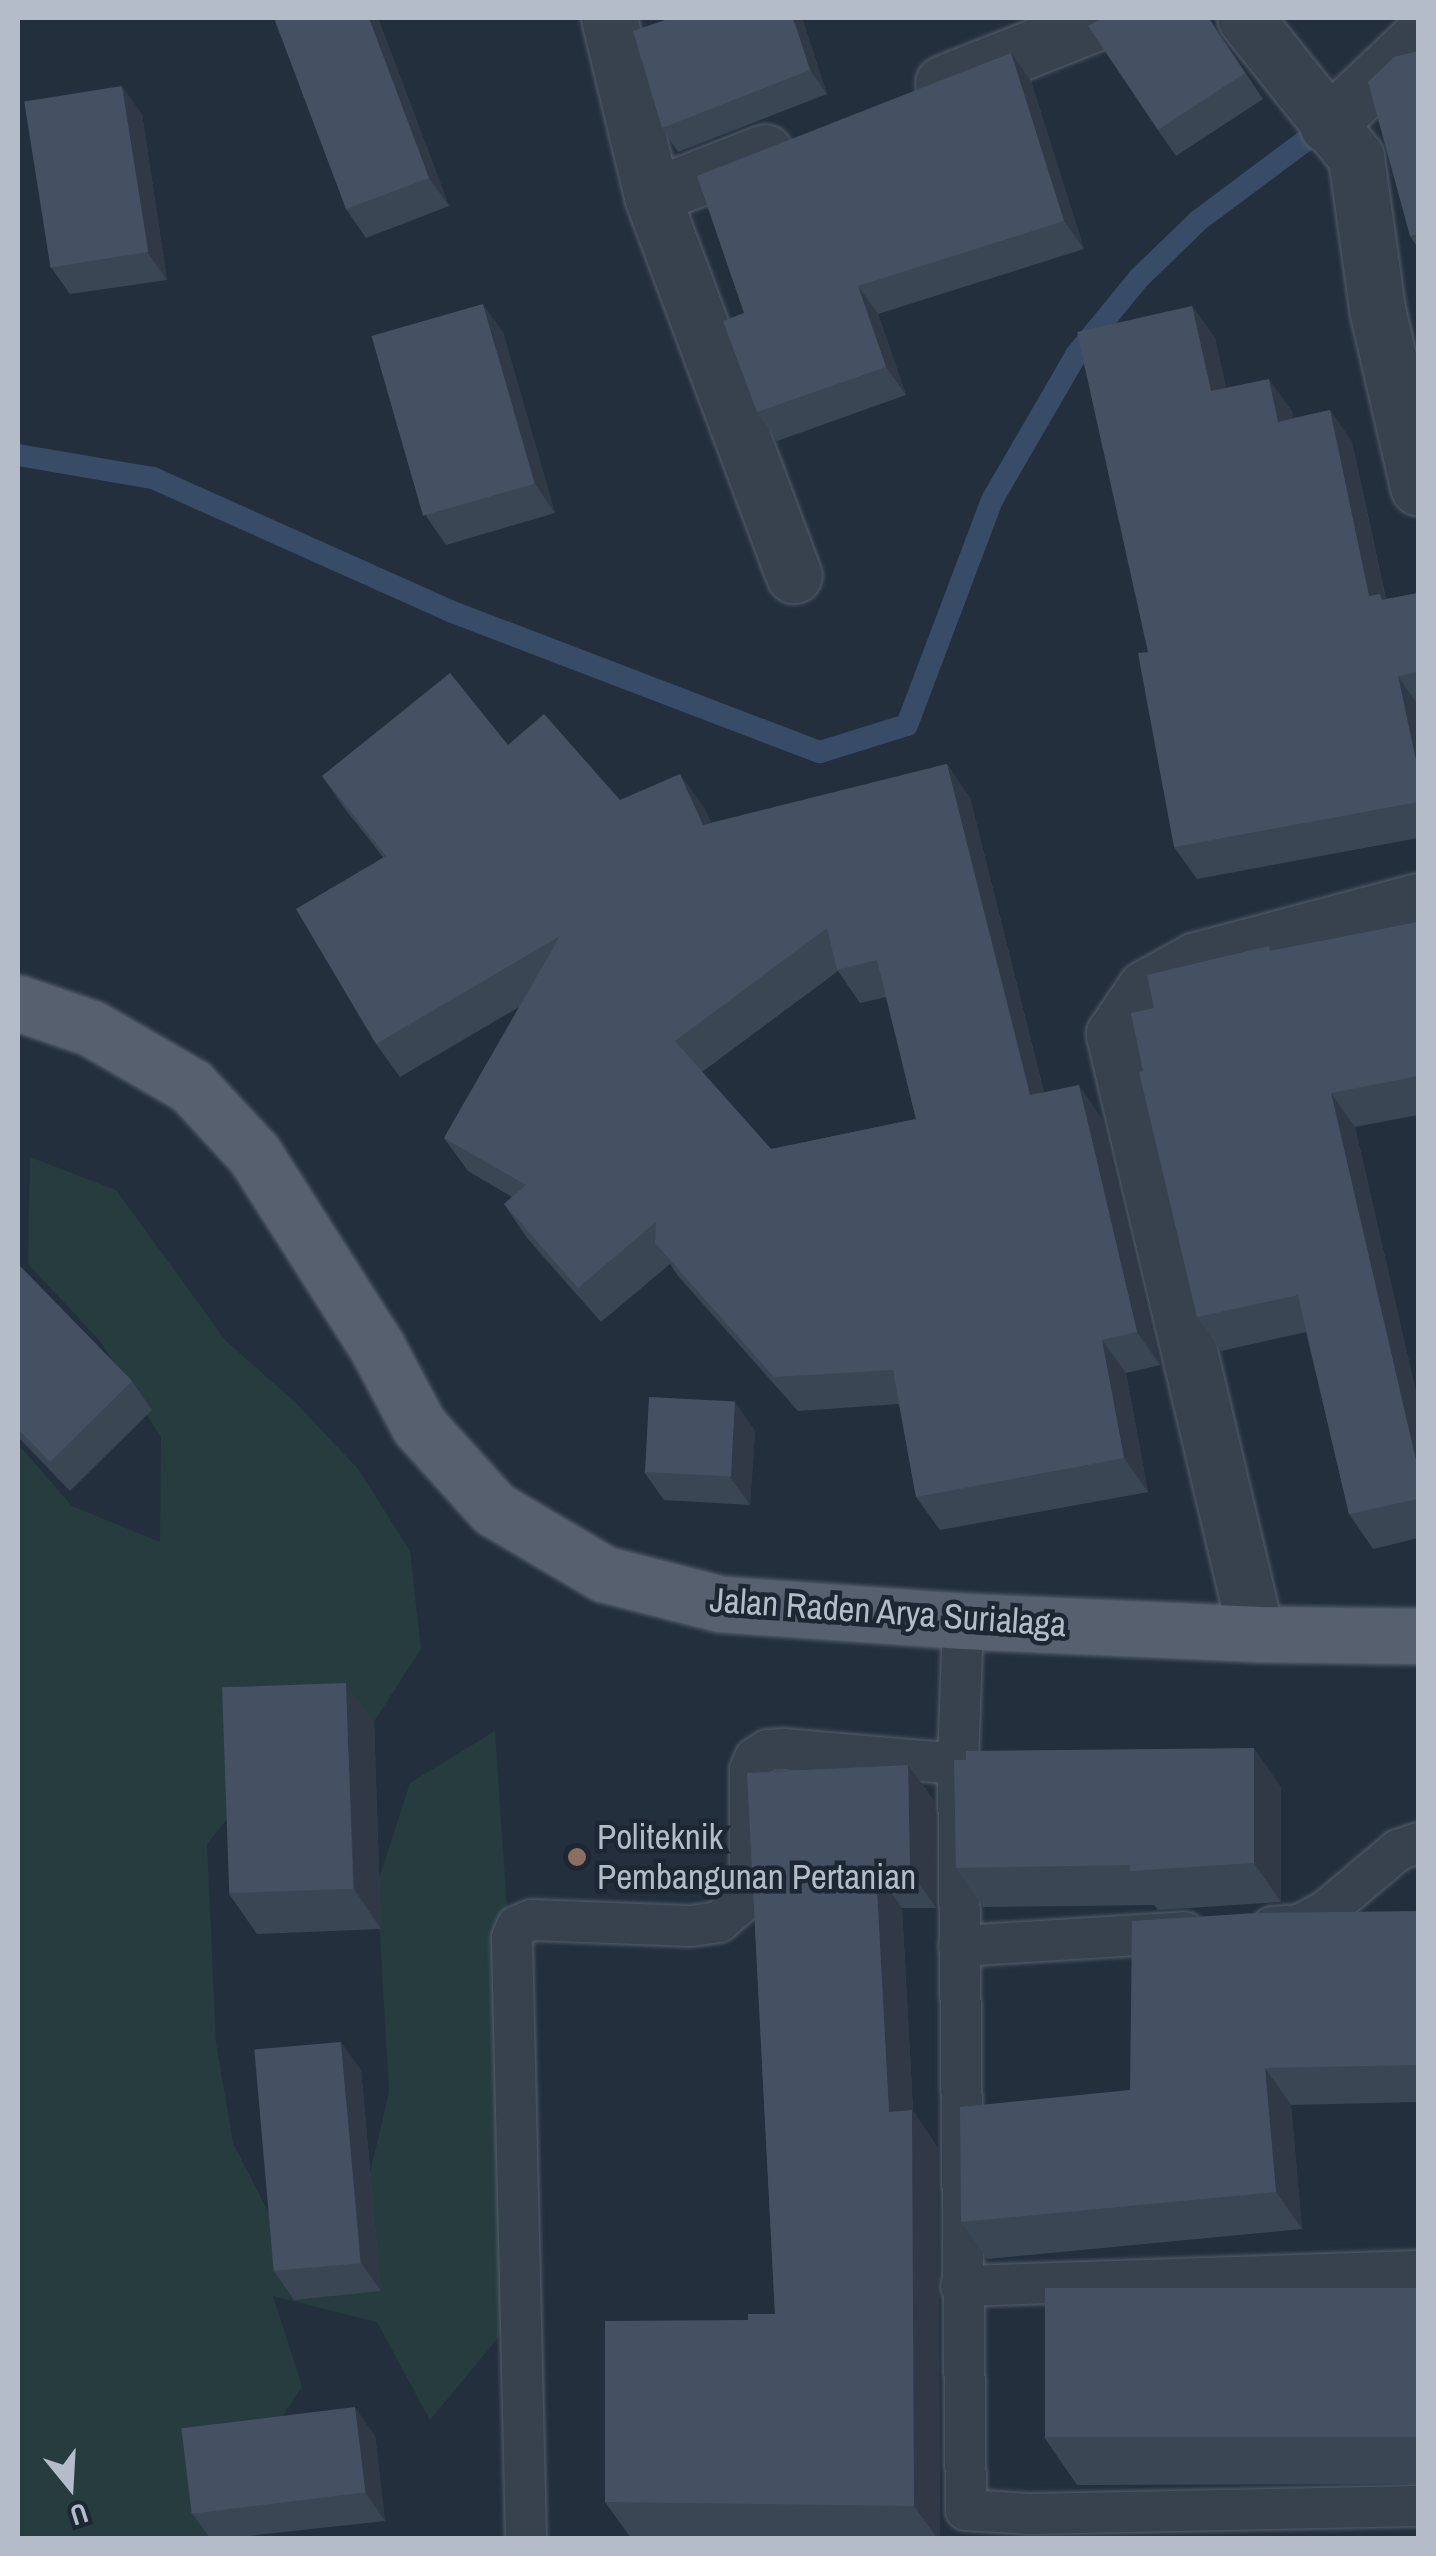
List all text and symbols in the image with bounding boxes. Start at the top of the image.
street label: Jalan Raden Arya Surialaga [707,1579,1069,1645]
place label: Politeknik Pembangunan Pertanian [597,1816,916,1898]
marker: Politeknik Pembangunan Pertanian [566,1846,588,1868]
north arrow [20,2436,120,2536]
text: U [66,2494,93,2535]

